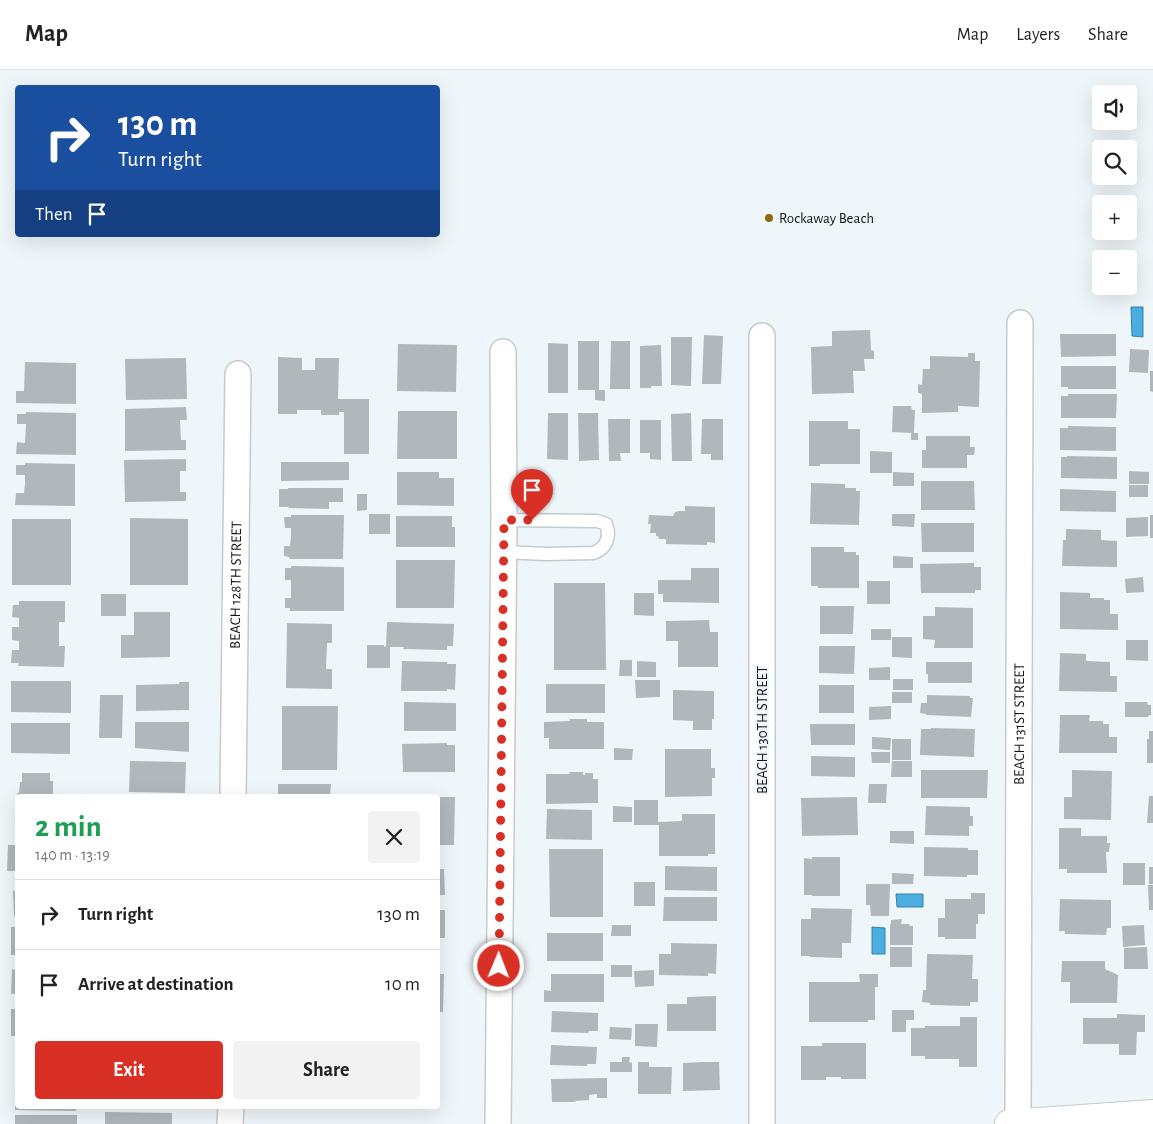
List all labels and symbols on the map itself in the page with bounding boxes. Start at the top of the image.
place label: Rockaway Beach [779,211,874,226]
marker: Rockaway Beach [763,212,775,224]
pin [511,469,553,520]
street label: BEACH 128TH STREET [228,520,244,649]
street label: BEACH 131ST STREET [1012,662,1027,785]
street label: BEACH 130TH STREET [755,665,770,794]
position arrow [472,939,524,991]

